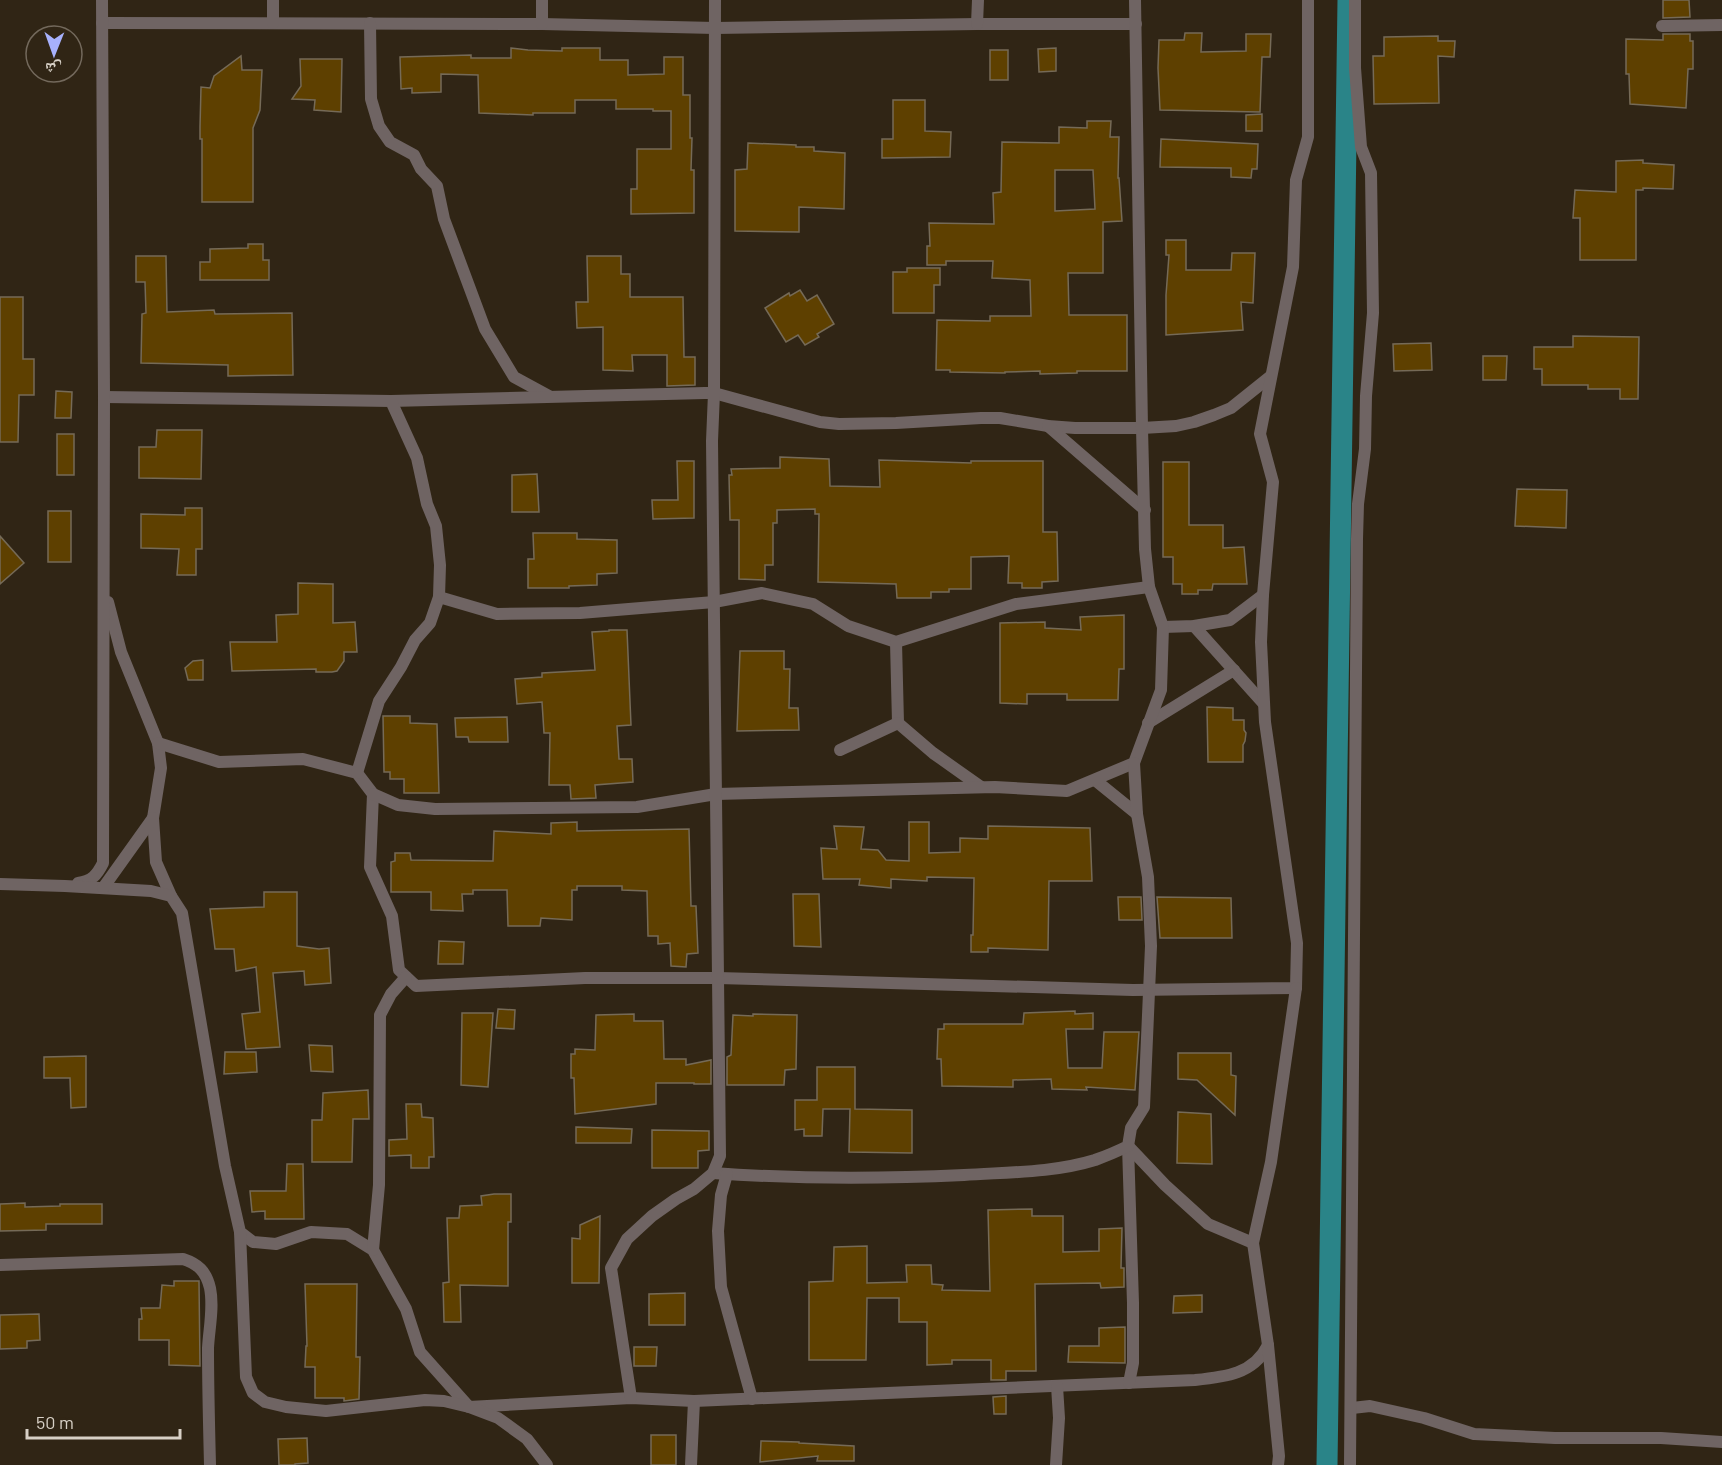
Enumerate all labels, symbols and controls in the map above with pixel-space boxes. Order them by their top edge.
north arrow [24,24,84,84]
text: ش [45,59,62,79]
scale bar [27,1402,180,1440]
text: 50 m [36,1411,74,1433]

